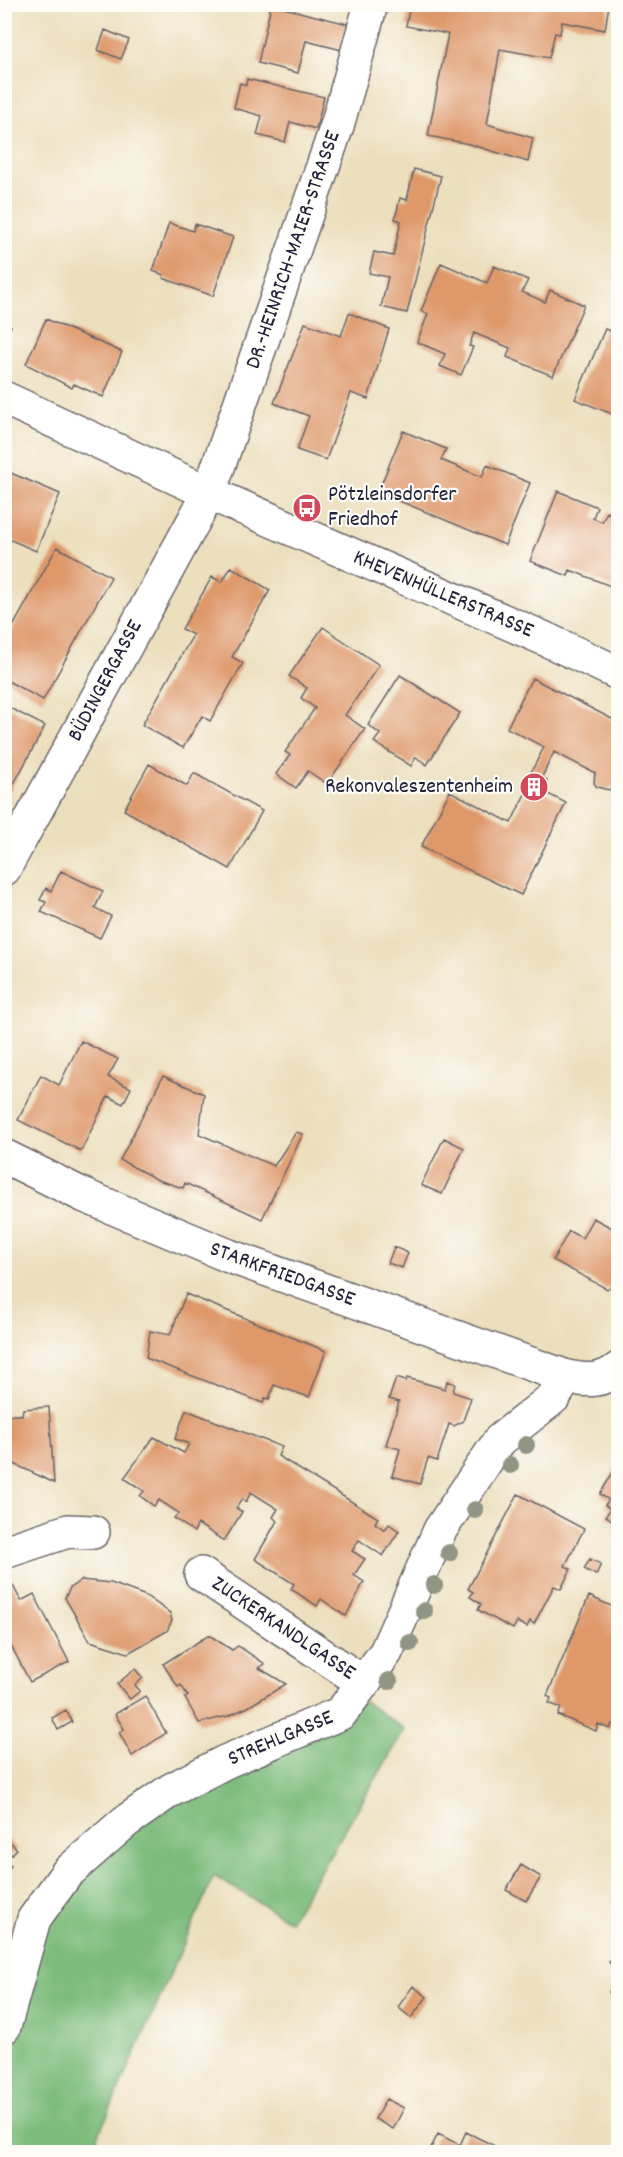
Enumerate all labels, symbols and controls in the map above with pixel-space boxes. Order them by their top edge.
street label: DR.-HEINRICH-MAIER-STRASSE [239,127,349,373]
place label: Pötzleinsdorfer Friedhof [328,480,457,536]
bus stop icon: Pötzleinsdorfer Friedhof [291,492,323,524]
street label: KHEVENHÜLLERSTRASSE [348,543,538,647]
street label: BÜDINGERGASSE [61,615,151,747]
building icon: Rekonvaleszentenheim [518,771,550,803]
place label: Rekonvaleszentenheim [325,772,513,803]
street label: STARKFRIEDGASSE [205,1234,359,1316]
street label: ZUCKERKANDLGASSE [205,1569,361,1689]
street label: STREHLGASSE [223,1703,339,1775]

